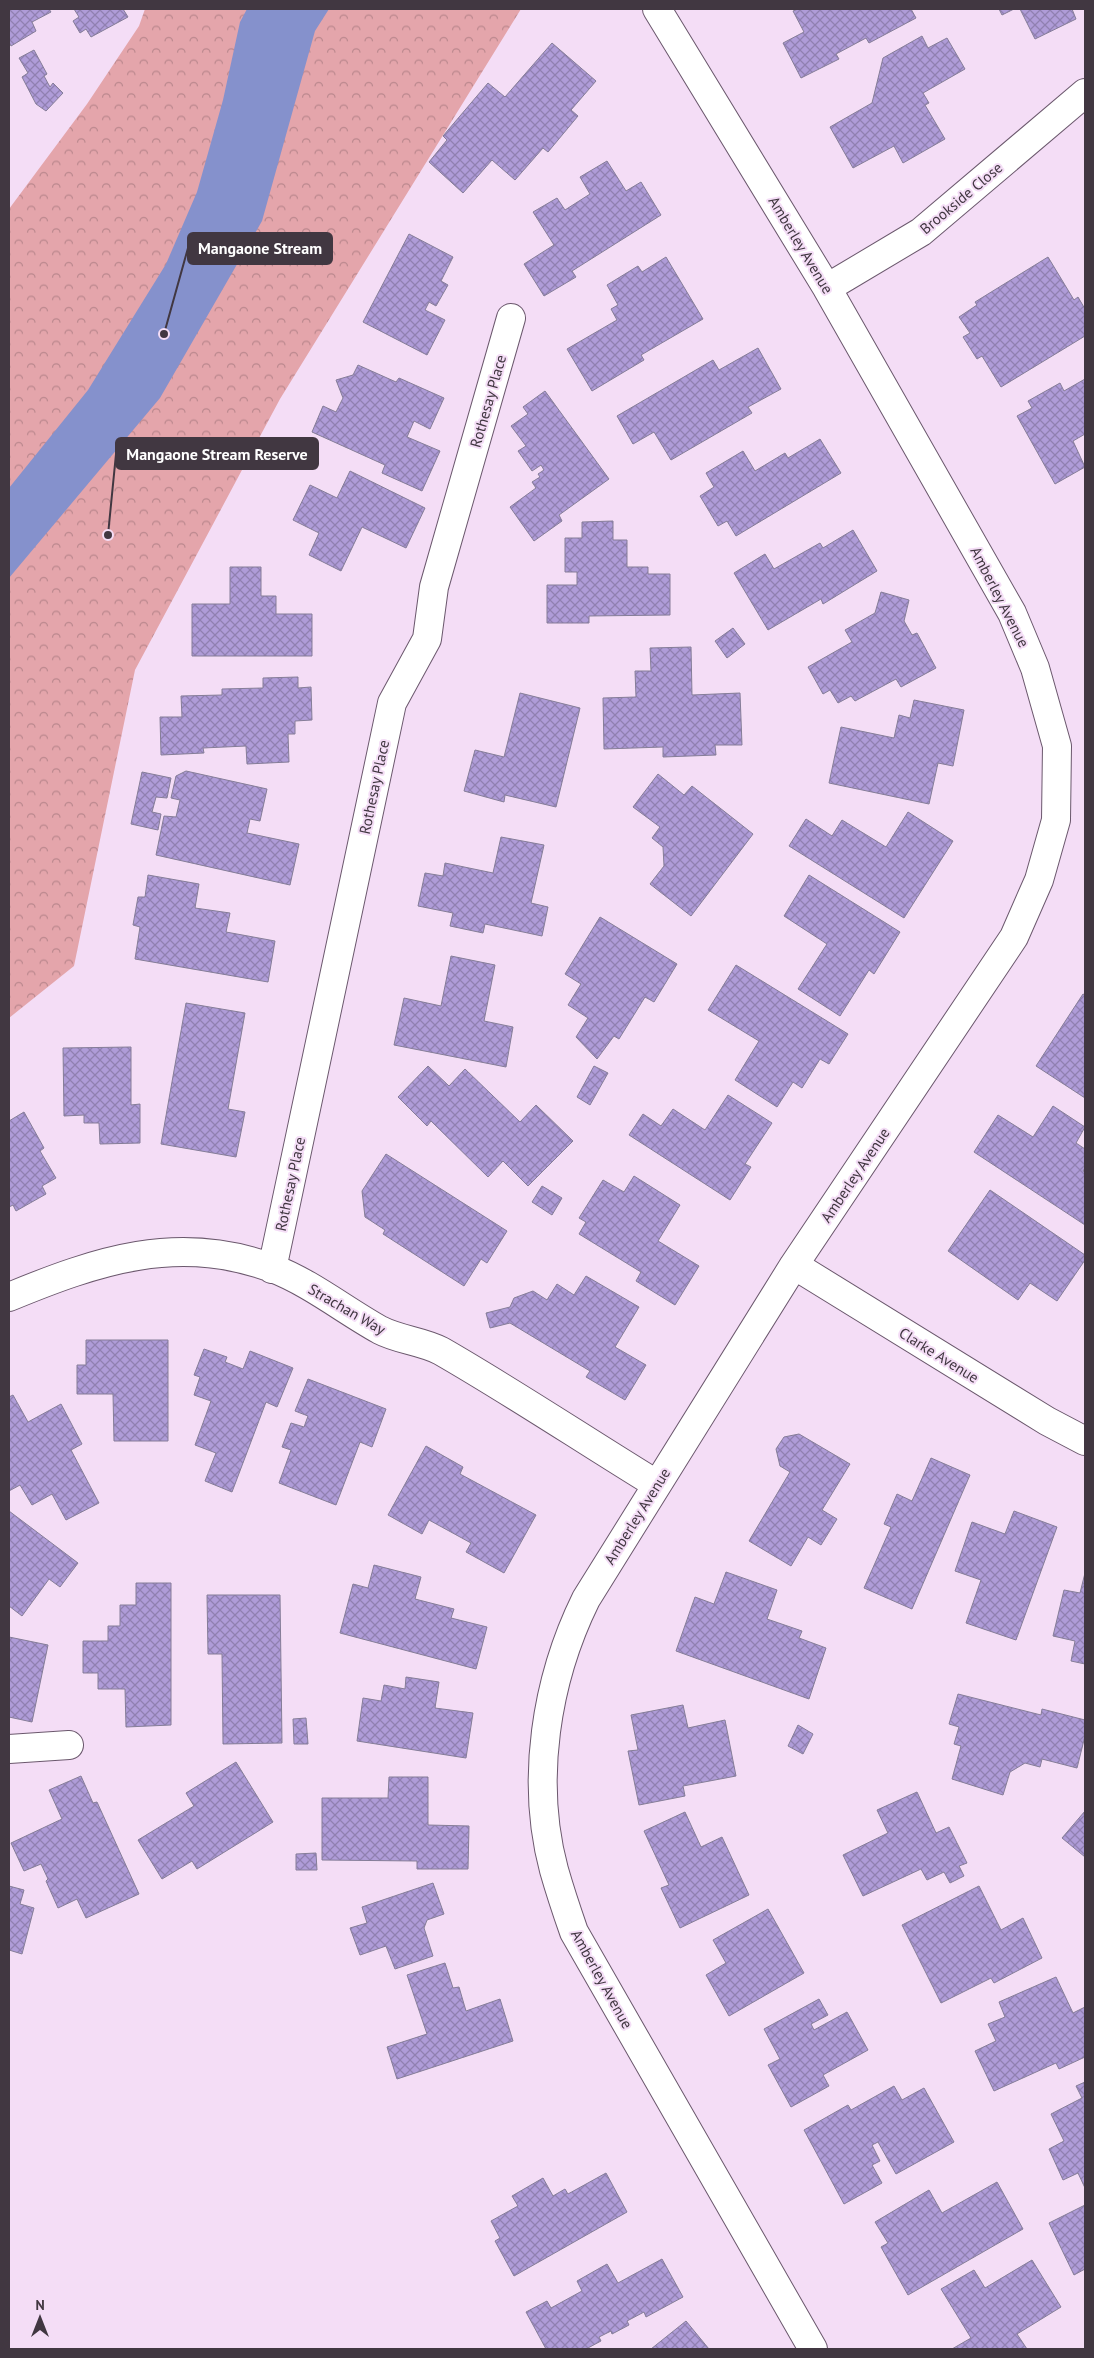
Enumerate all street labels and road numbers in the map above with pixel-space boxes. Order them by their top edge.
street label: Brookside Close [916,158,1006,238]
street label: Amberley Avenue [764,193,838,297]
street label: Rothesay Place [466,352,510,450]
street label: Amberley Avenue [967,544,1033,650]
street label: Rothesay Place [355,738,393,836]
street label: Amberley Avenue [816,1124,894,1226]
street label: Rothesay Place [271,1135,309,1233]
street label: Strachan Way [305,1279,389,1339]
street label: Clarke Avenue [896,1323,982,1387]
street label: Amberley Avenue [600,1464,674,1568]
street label: Amberley Avenue [567,1926,637,2032]

